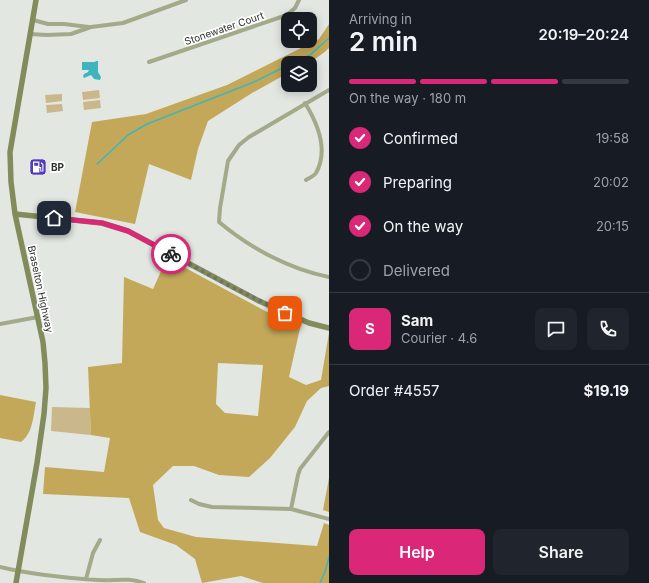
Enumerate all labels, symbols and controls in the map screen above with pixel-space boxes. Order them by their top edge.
street label: Stonewater Court [183,9,266,47]
text: Arriving in [349,11,412,27]
map controls [281,12,317,92]
button: locate [281,12,317,48]
text: 20:19–20:24 [538,25,629,44]
text: 2 min [349,26,418,57]
button: layers [281,56,317,92]
text: On the way · 180 m [349,90,466,106]
icon: check [349,127,371,149]
text: Confirmed [383,129,458,148]
text: 19:58 [596,130,629,146]
fuel station icon: BP [28,157,48,177]
place label: BP [51,161,65,173]
icon: check [349,171,371,193]
text: Preparing [383,173,452,192]
text: 20:02 [593,174,629,190]
pin [37,201,71,235]
icon: home [43,207,65,229]
icon: check [349,215,371,237]
text: On the way [383,217,463,236]
text: 20:15 [596,218,629,234]
courier [151,234,191,274]
icon: bike [160,243,182,265]
street label: Braselton Highway [26,244,56,334]
text: Delivered [383,261,450,280]
pin [268,296,302,330]
icon: bag [274,302,296,324]
button: chat [535,308,577,350]
button: phone [587,308,629,350]
text: Sam [401,311,433,330]
text: S [365,319,375,338]
text: Courier · 4.6 [401,330,477,346]
text: Order #4557 [349,381,440,400]
text: $19.19 [584,381,629,400]
button: Help [349,529,485,575]
button: Share [493,529,629,575]

